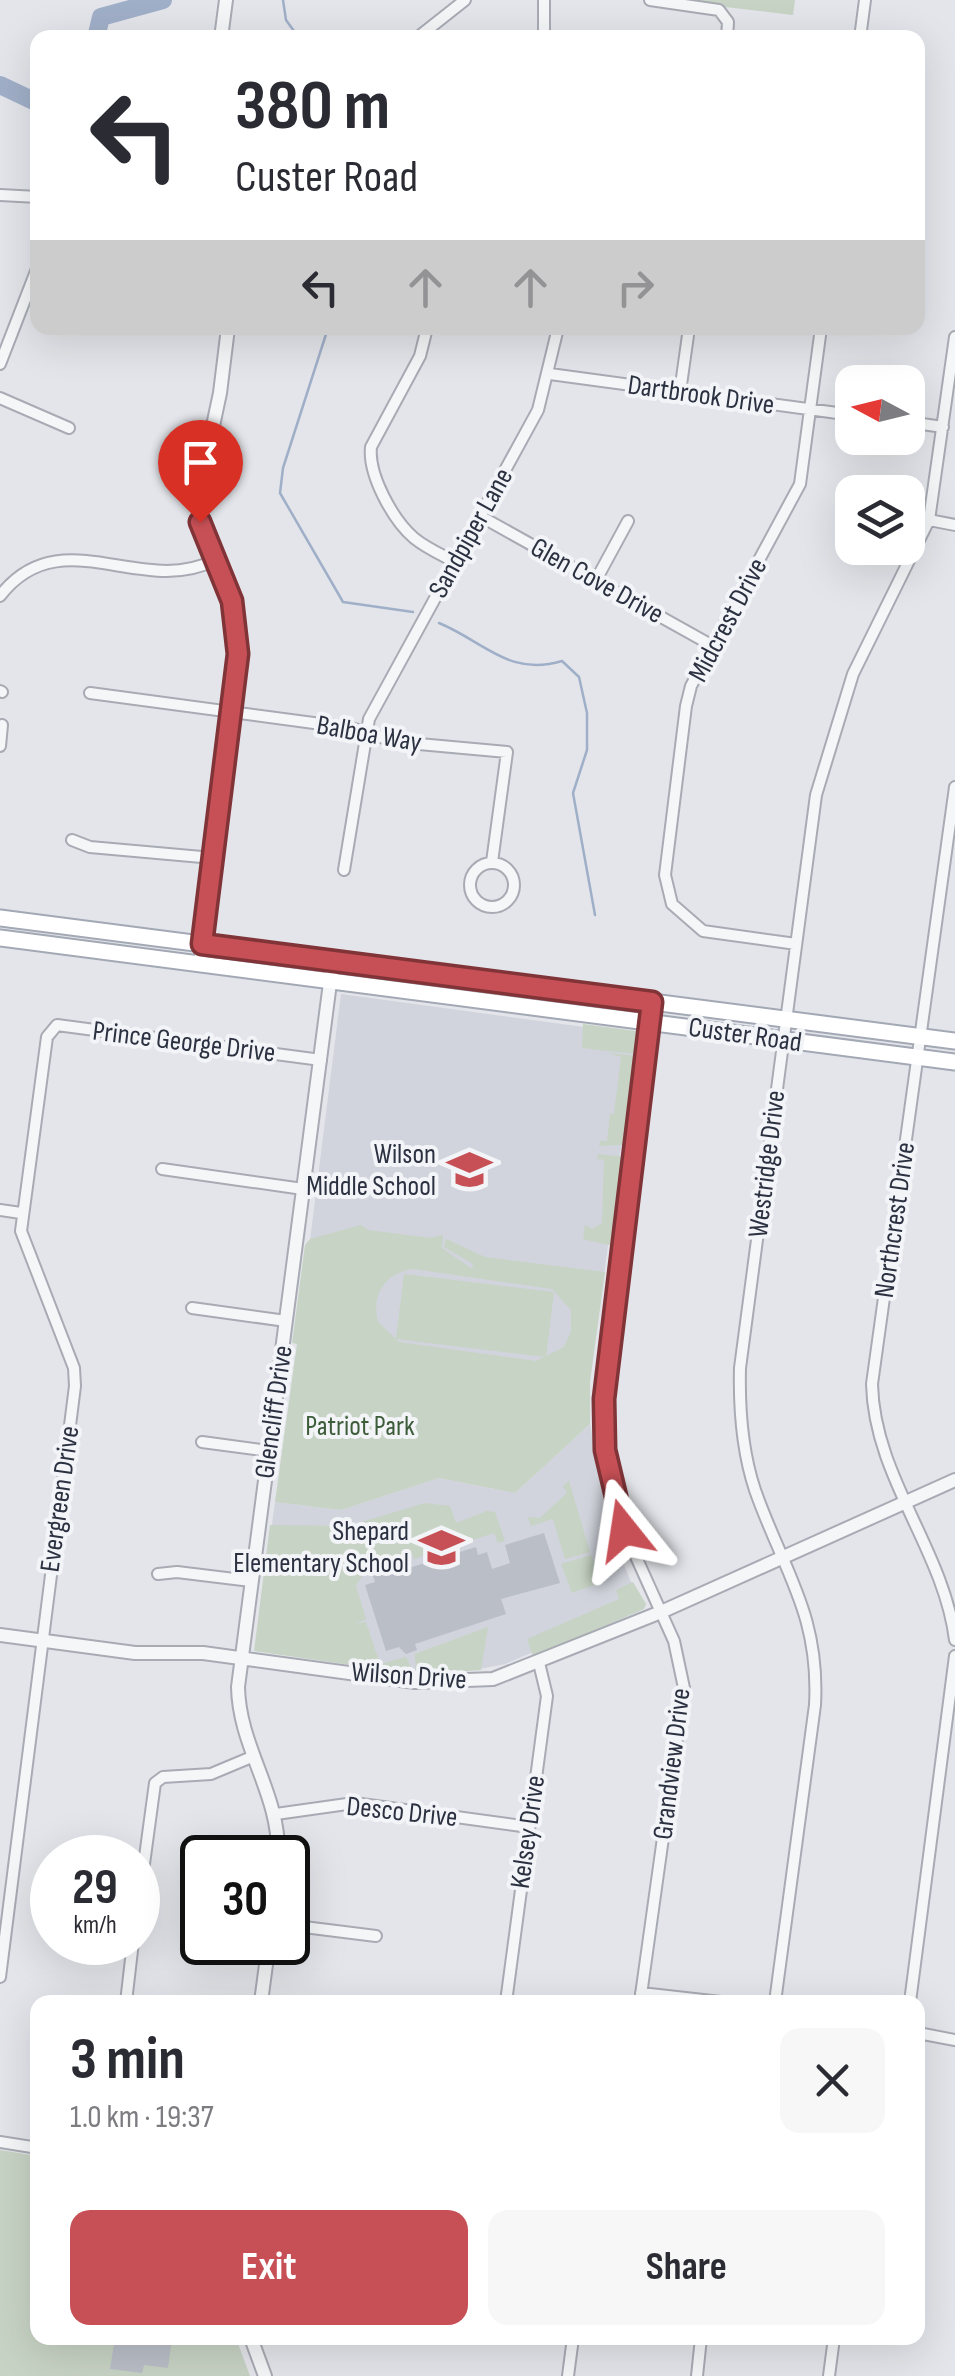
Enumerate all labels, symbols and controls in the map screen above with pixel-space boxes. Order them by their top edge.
text: 380 m [235,65,390,149]
icon: left [70,70,200,200]
text: Custer Road [235,150,418,205]
icon: left [293,260,348,315]
icon: ahead [398,260,453,315]
icon: ahead [503,260,558,315]
icon: right [608,260,663,315]
north arrow [835,365,925,455]
map controls [835,365,925,565]
street label: Dartbrook Drive [626,368,776,422]
pin [158,420,243,523]
icon: arrive [173,435,228,490]
street label: Sandpiper Lane [422,462,520,604]
button: layers [835,475,925,565]
street label: Glen Cove Drive [525,531,669,631]
street label: Midcrest Drive [682,553,774,687]
street label: Balboa Way [314,709,424,759]
street label: Custer Road [686,1011,804,1059]
street label: Prince George Drive [91,1014,277,1070]
street label: Westridge Drive [742,1088,792,1240]
place label: Wilson Middle School [306,1138,436,1203]
street label: Northcrest Drive [868,1140,922,1300]
school or university icon: Wilson Middle School [445,1146,493,1194]
street label: Glencliff Drive [248,1343,300,1481]
park label: Patriot Park [305,1410,415,1443]
street label: Evergreen Drive [33,1424,87,1574]
position arrow [572,1478,676,1582]
place label: Shepard Elementary School [233,1515,409,1580]
school or university icon: Shepard Elementary School [418,1523,466,1571]
street label: Wilson Drive [350,1656,468,1696]
street label: Grandview Drive [646,1686,698,1842]
street label: Kelsey Drive [504,1773,552,1891]
street label: Desco Drive [345,1790,459,1834]
speed limit sign: 30 [180,1835,310,1965]
text: 29 [72,1858,118,1918]
text: km/h [73,1910,117,1941]
text: 3 min [70,2024,185,2096]
button: close [780,2028,885,2133]
text: 1.0 km · 19:37 [70,2098,213,2137]
button: Exit [70,2210,468,2325]
button: Share [488,2210,885,2325]

